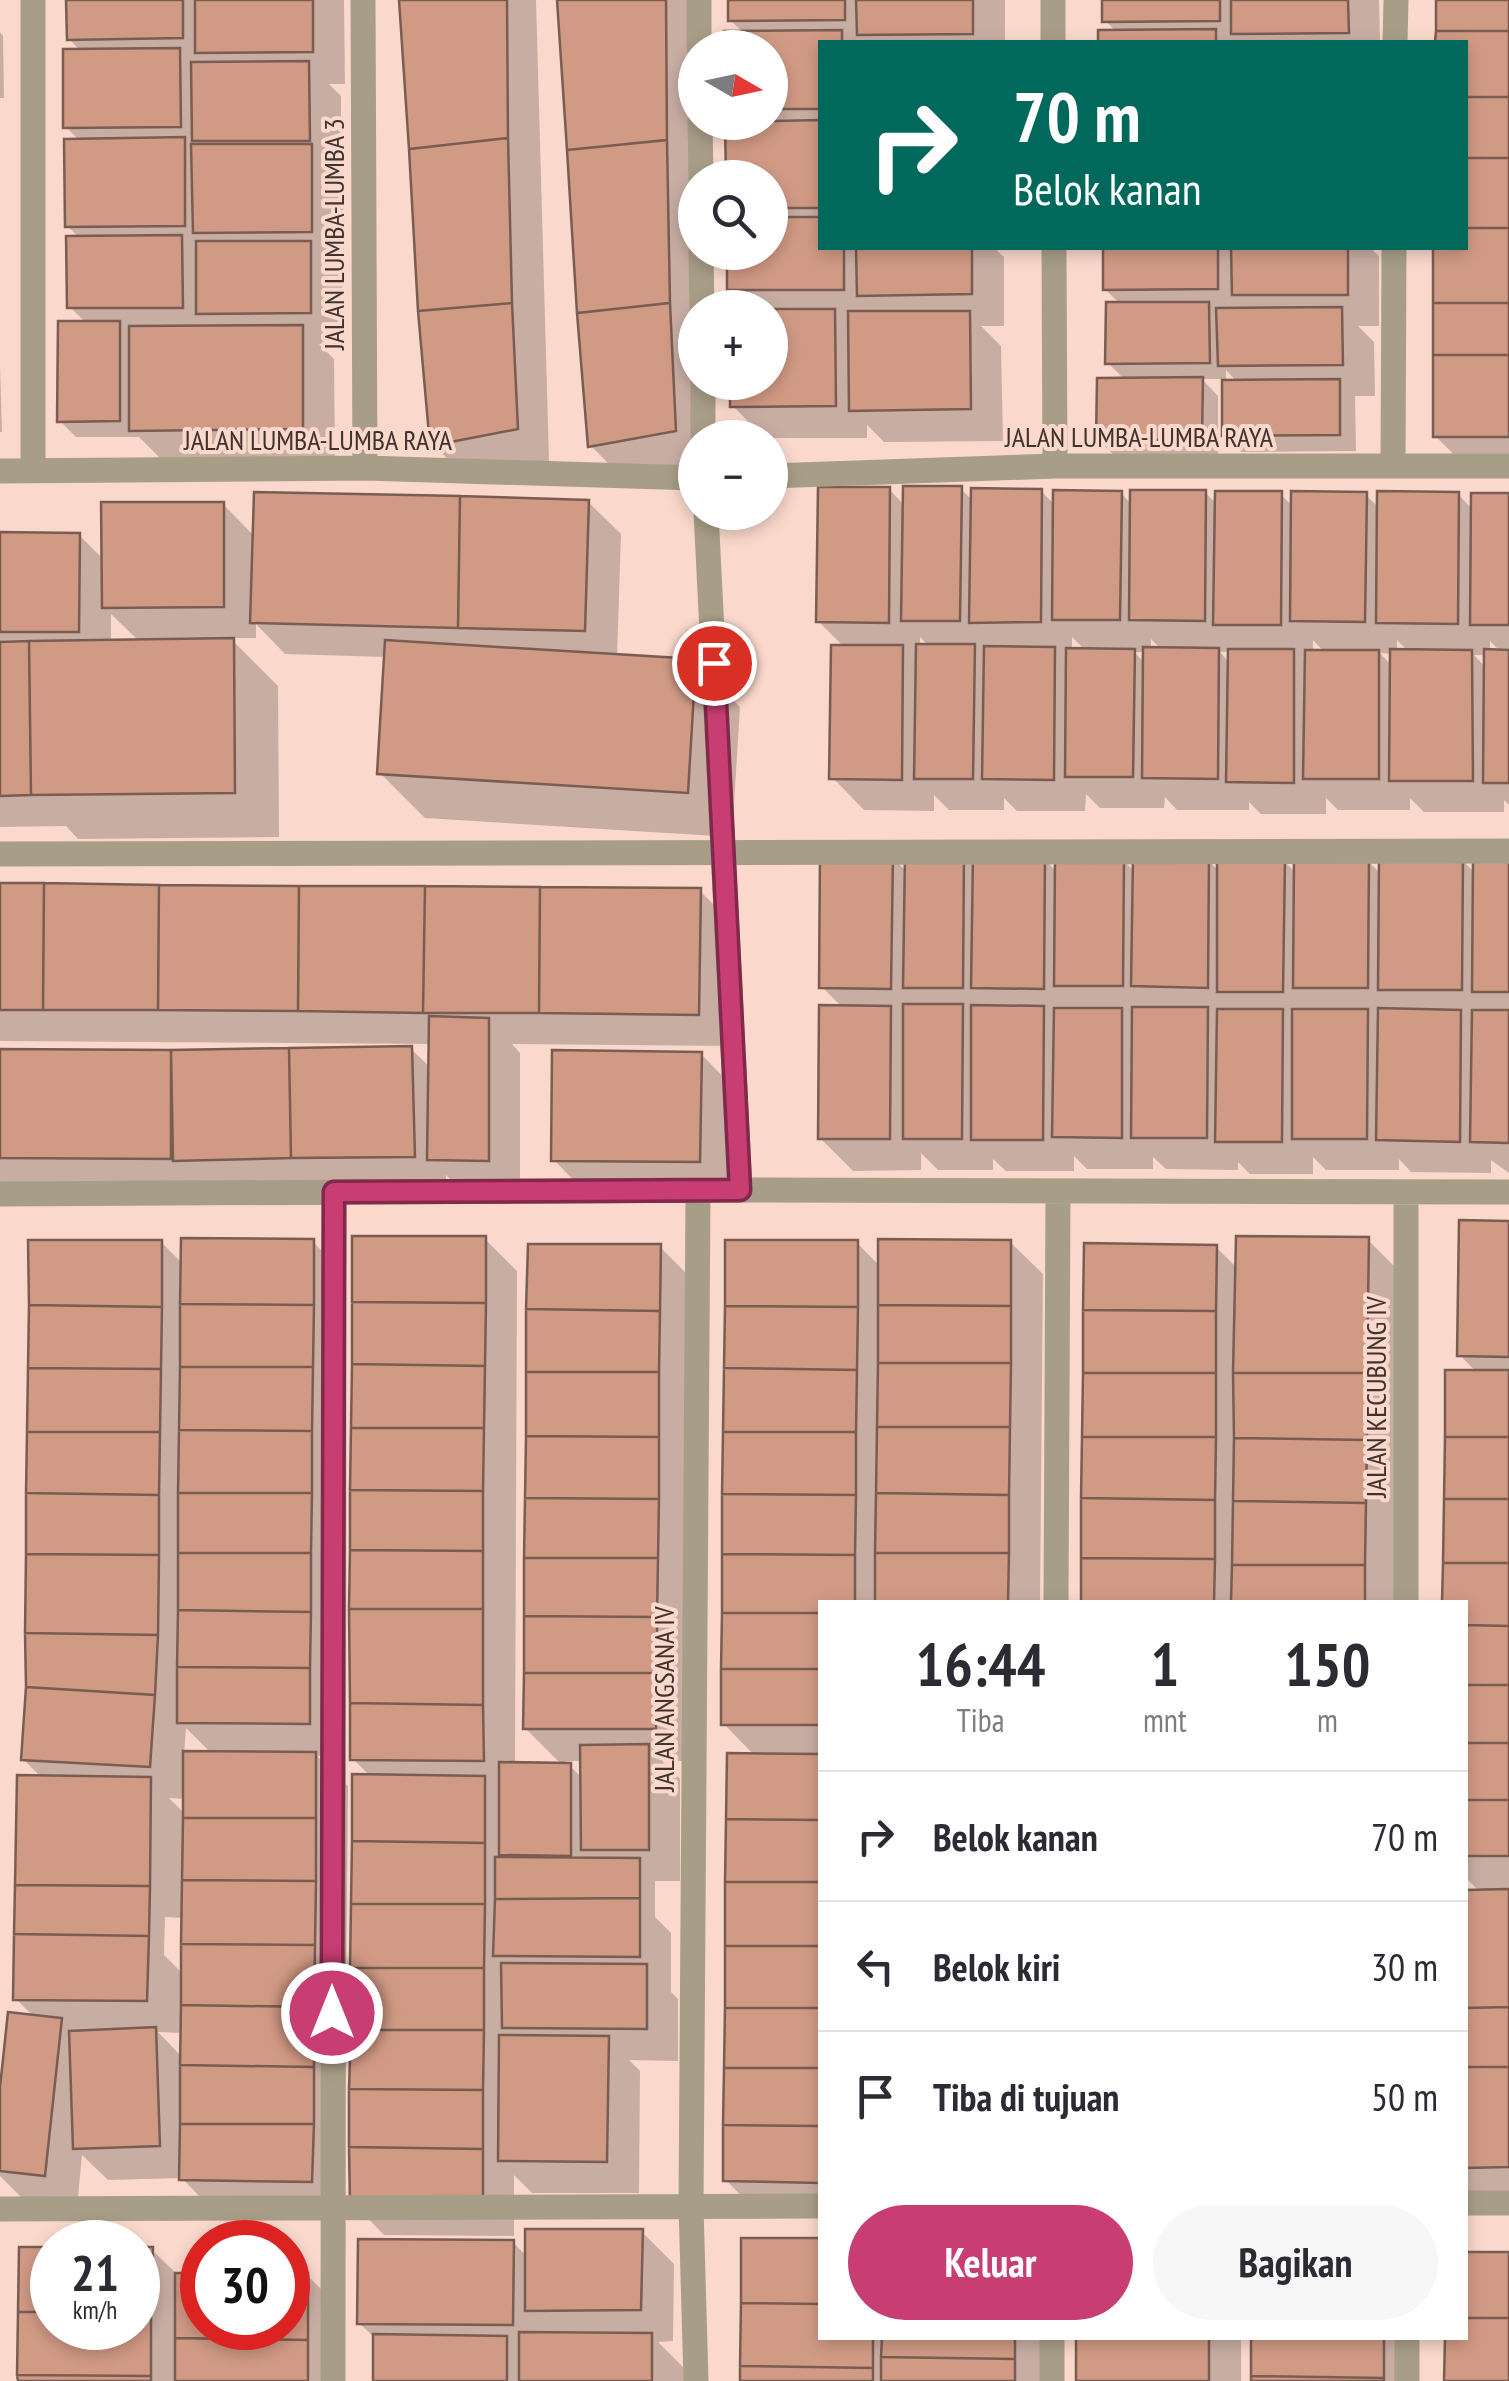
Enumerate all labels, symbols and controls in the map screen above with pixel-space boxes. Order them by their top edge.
north arrow [678,30,788,140]
map controls [678,30,788,530]
text: 70 m [1013,71,1141,161]
icon: right [848,80,978,210]
street label: JALAN LUMBA-LUMBA 3 [315,118,352,351]
text: Belok kanan [1013,159,1202,217]
button: search [678,160,788,270]
button: + [678,290,788,400]
street label: JALAN LUMBA-LUMBA RAYA [1004,418,1274,455]
button: − [678,420,788,530]
street label: JALAN LUMBA-LUMBA RAYA [183,421,453,458]
pin [672,621,757,706]
icon: arrive [687,636,742,691]
street label: JALAN KECUBUNG IV [1357,1295,1394,1499]
street label: JALAN ANGSANA IV [645,1605,682,1793]
text: 16:44 [916,1625,1045,1703]
text: 1 [1151,1625,1179,1703]
text: 150 [1284,1625,1370,1703]
text: Tiba [957,1699,1004,1741]
text: mnt [1143,1699,1187,1741]
text: m [1317,1699,1338,1741]
icon: right [848,1809,903,1864]
text: Belok kanan [933,1812,1098,1861]
text: 70 m [1371,1812,1438,1861]
icon: left [848,1939,903,1994]
text: Belok kiri [933,1942,1060,1991]
text: 30 m [1371,1942,1438,1991]
position arrow [280,1961,384,2065]
icon: arrive [848,2069,903,2124]
text: Tiba di tujuan [933,2072,1119,2121]
text: 50 m [1371,2072,1438,2121]
button: Keluar [848,2205,1133,2320]
button: Bagikan [1153,2205,1438,2320]
speed limit sign: 30 [180,2220,310,2350]
text: 21 [71,2240,119,2305]
text: km/h [73,2294,117,2326]

